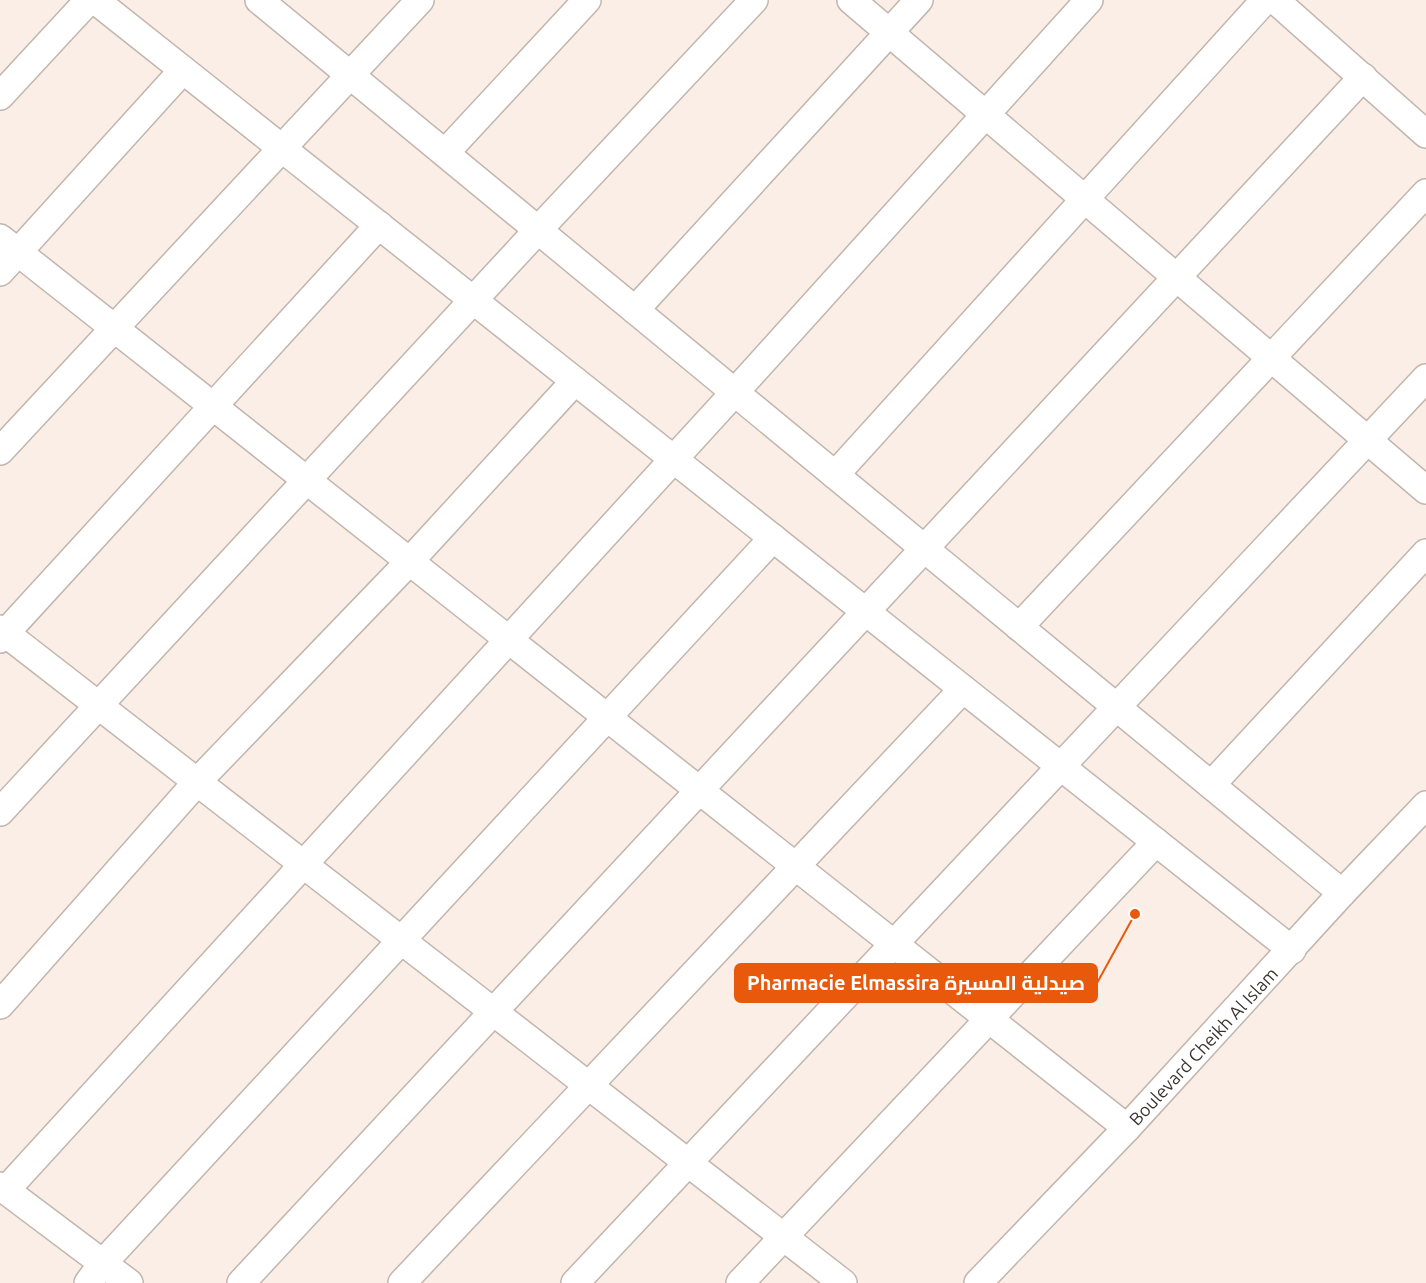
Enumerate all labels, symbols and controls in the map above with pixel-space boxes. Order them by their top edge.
street label: Boulevard Cheikh Al Islam [1125,963,1281,1129]
callout: Pharmacie Elmassira صيدلية المسيرة [735,964,1097,1002]
text: Pharmacie Elmassira صيدلية المسيرة [747,971,1085,995]

